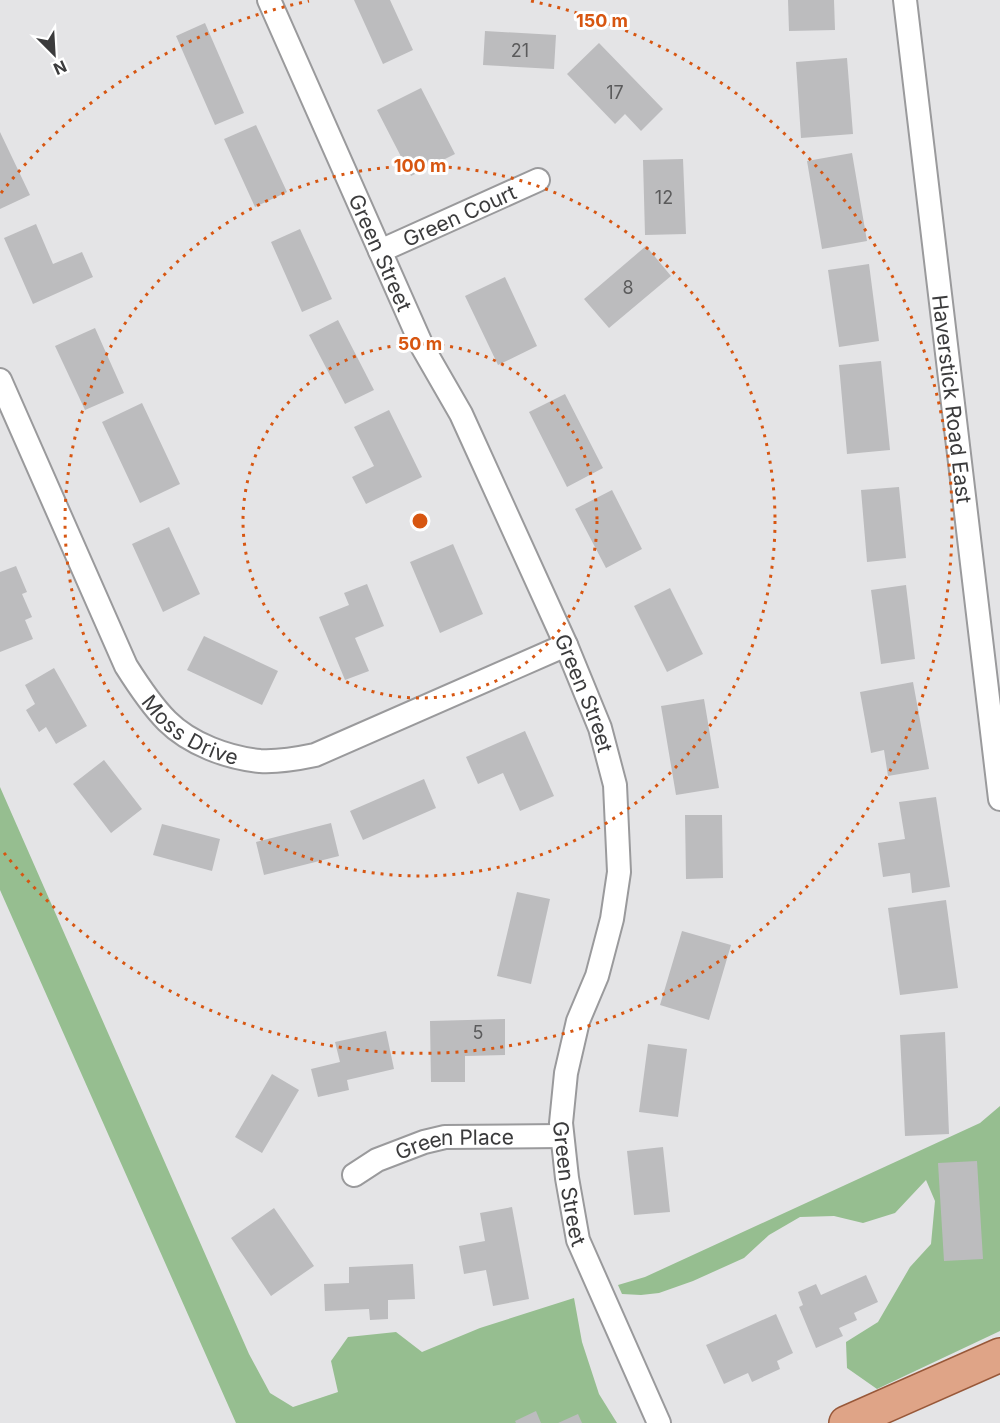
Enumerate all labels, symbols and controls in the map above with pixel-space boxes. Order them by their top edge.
text: 150 m [576,10,628,31]
north arrow [24,24,84,84]
house number: 21 [511,40,529,61]
text: N [50,56,70,79]
house number: 17 [606,82,624,103]
text: 100 m [394,155,446,176]
street label: Green Court [399,179,520,252]
house number: 12 [655,187,673,208]
street label: Green Street [344,190,418,315]
house number: 8 [622,277,634,298]
street label: Haverstick Road East [928,293,977,505]
text: 50 m [398,333,442,354]
centre of rings [410,511,430,531]
street label: Green Street [550,630,618,755]
street label: Moss Drive [137,690,241,770]
house number: 5 [473,1022,483,1043]
street label: Green Street [548,1120,592,1250]
street label: Green Place [391,1124,514,1164]

